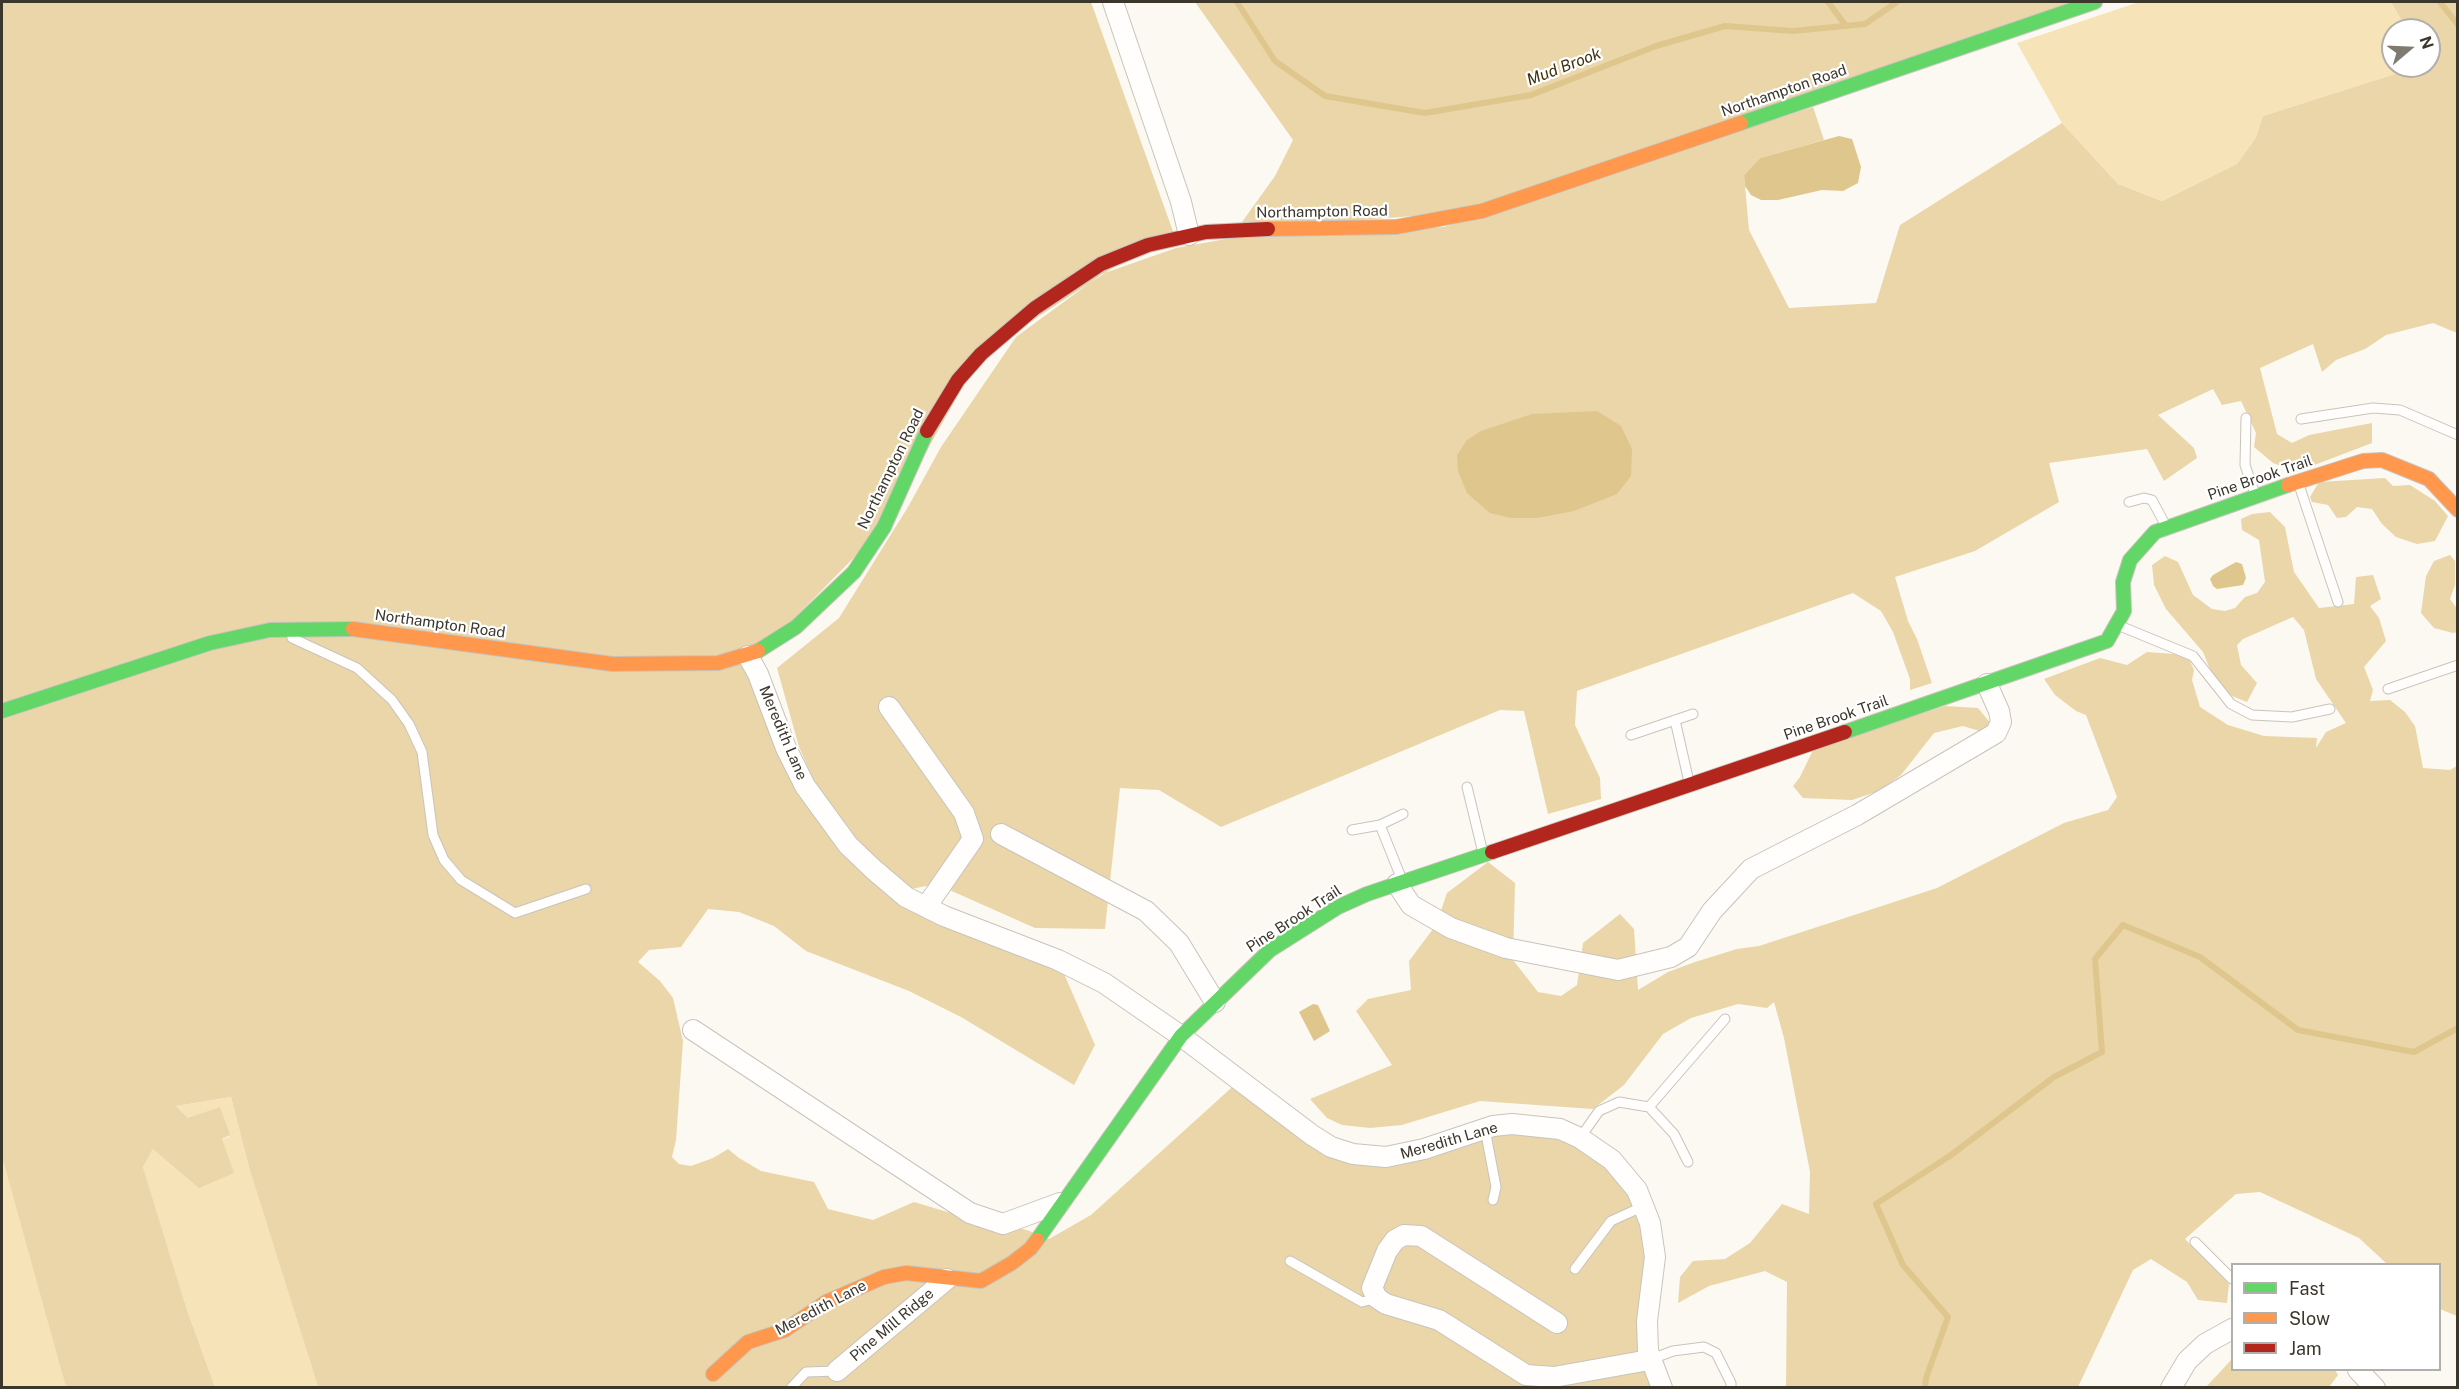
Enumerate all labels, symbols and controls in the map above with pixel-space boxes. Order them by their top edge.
north arrow [2381,18,2441,78]
text: N [2416,34,2438,52]
water label: Mud Brook [1524,44,1604,90]
street label: Northampton Road [1719,61,1849,121]
street label: Northampton Road [1256,202,1388,222]
street label: Northampton Road [854,406,928,532]
street label: Pine Brook Trail [2205,452,2315,504]
street label: Northampton Road [374,606,506,642]
street label: Meredith Lane [755,683,811,783]
street label: Pine Brook Trail [1781,692,1891,744]
street label: Pine Brook Trail [1243,882,1345,956]
street label: Meredith Lane [1398,1118,1500,1164]
legend [2231,1263,2441,1371]
street label: Meredith Lane [772,1276,870,1340]
text: Fast [2289,1278,2325,1299]
street label: Pine Mill Ridge [846,1285,938,1365]
text: Slow [2289,1308,2330,1329]
text: Jam [2289,1338,2322,1359]

